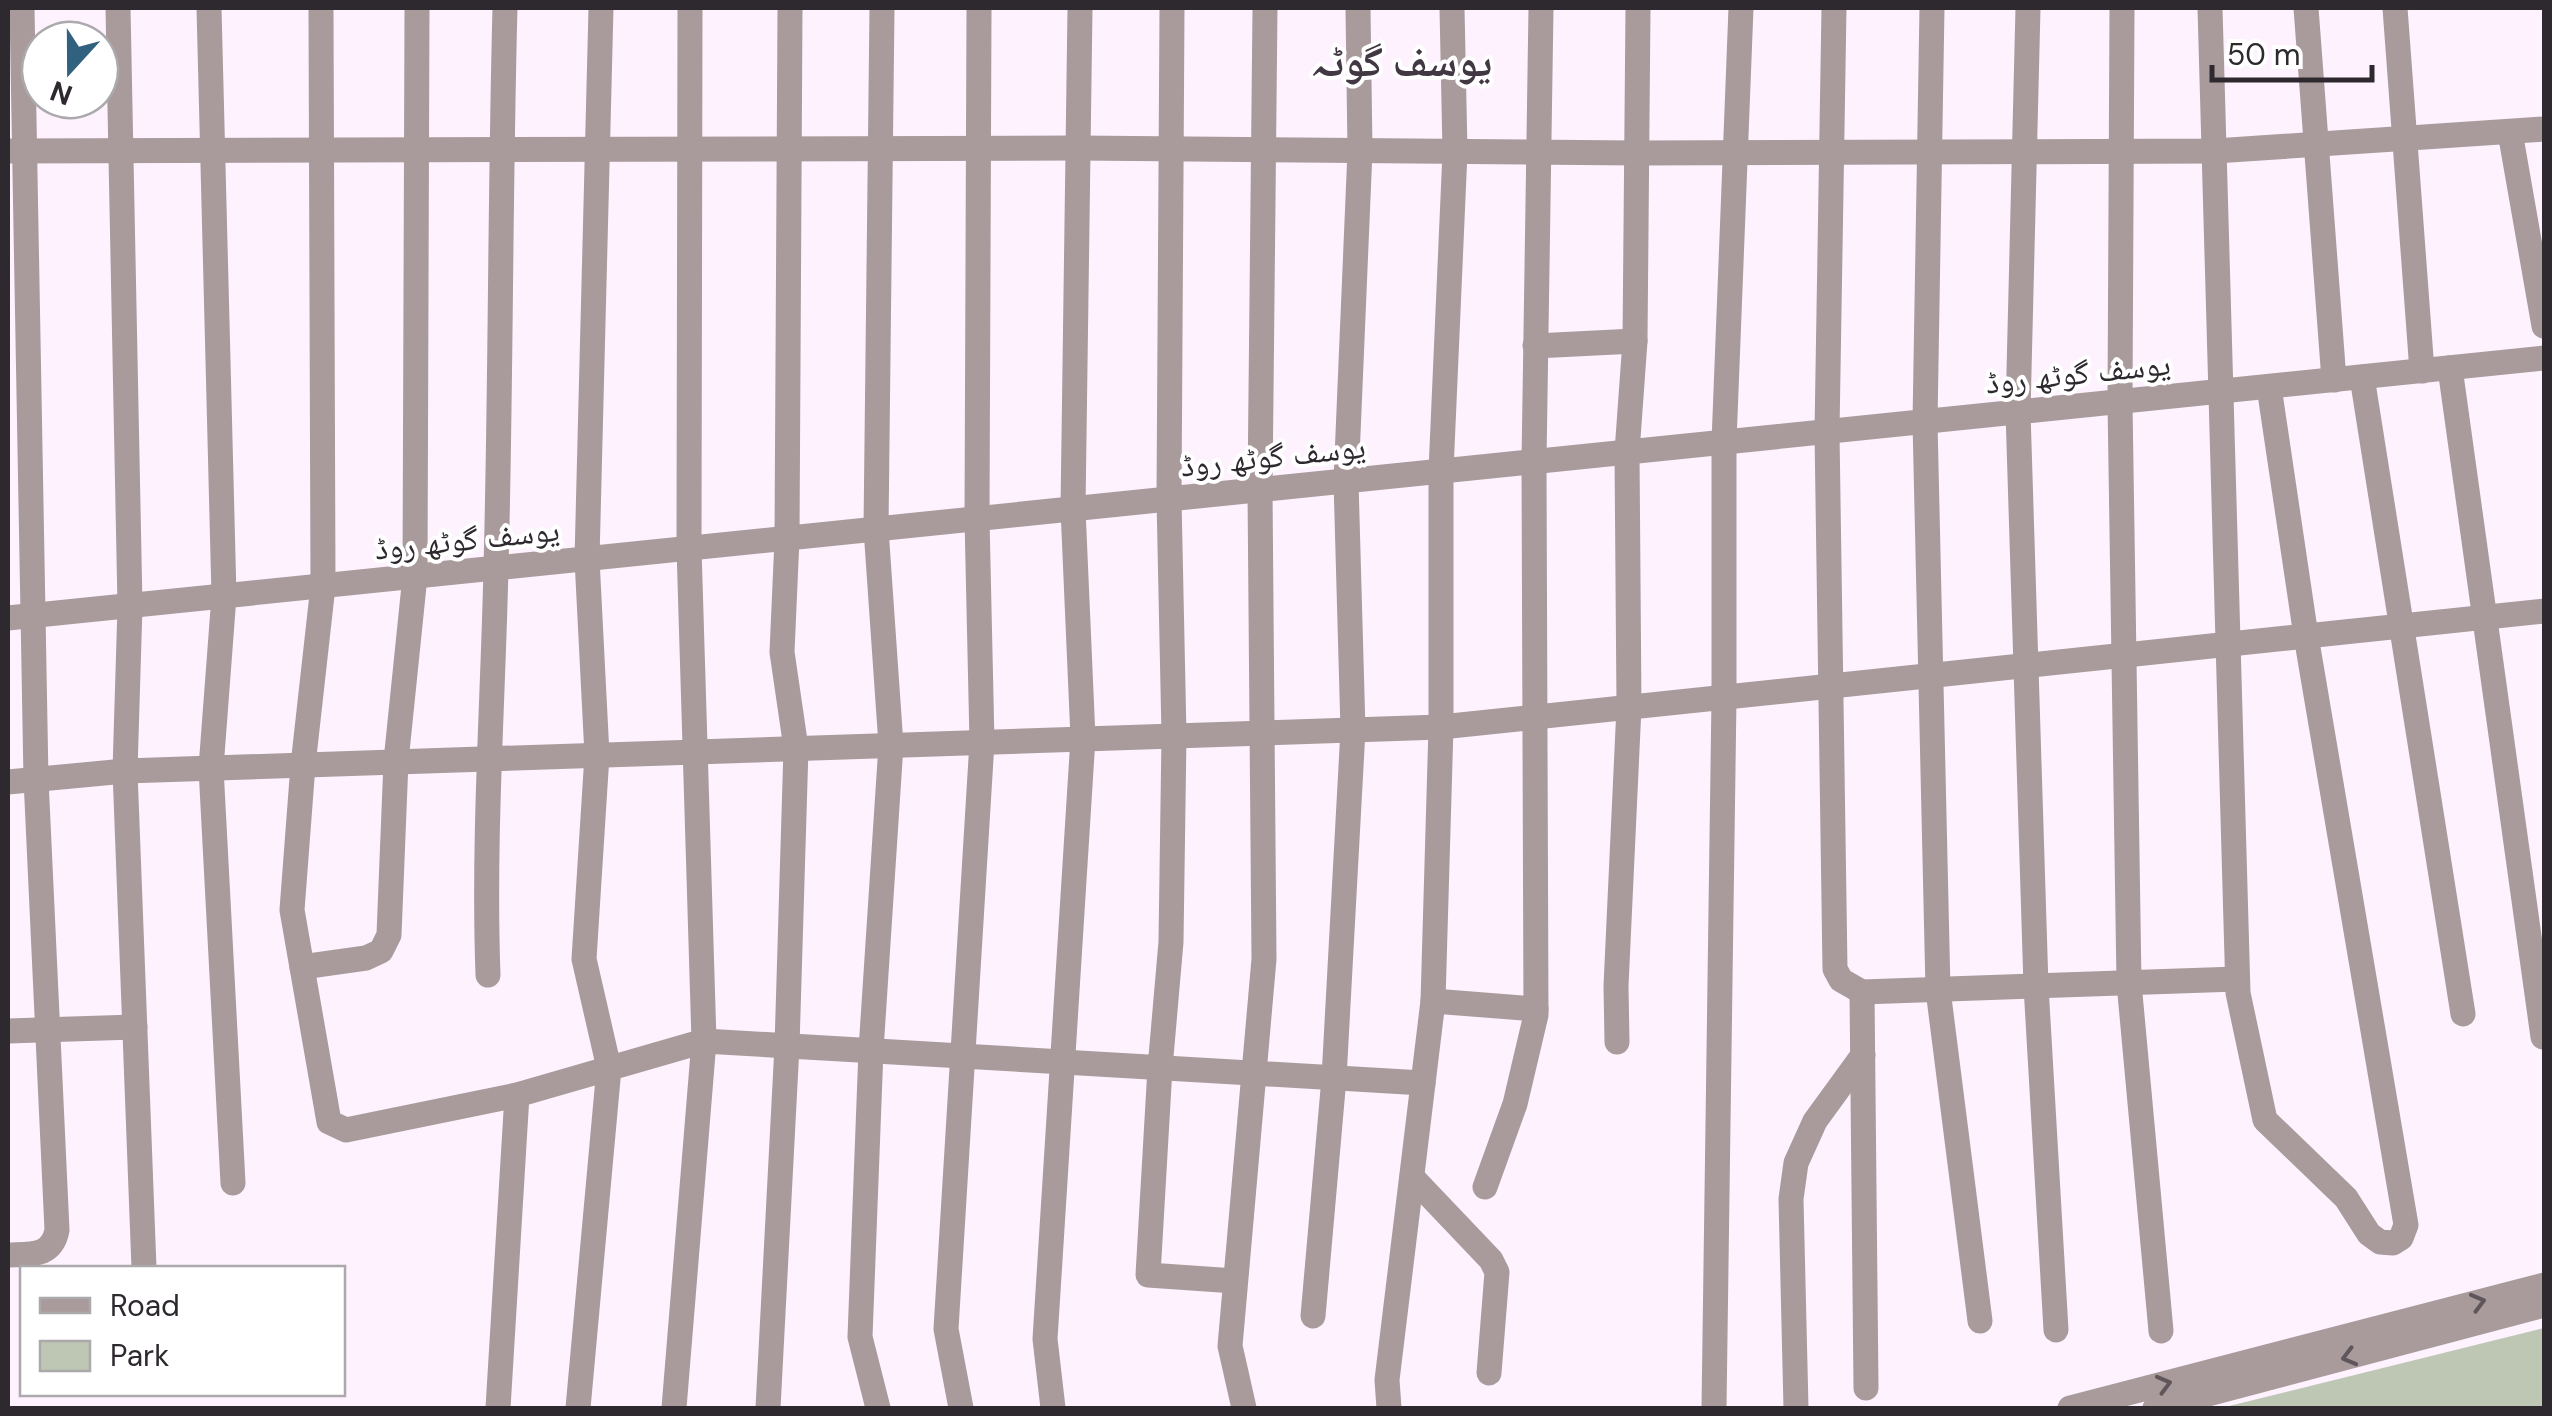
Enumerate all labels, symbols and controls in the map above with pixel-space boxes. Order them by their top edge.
north arrow [20,20,120,120]
scale bar [2212,20,2372,82]
district label: یوسف گوٹہ [1310,34,1492,89]
text: 50 m [2227,35,2301,74]
text: N [45,72,77,114]
street label: یوسف گوٹھ روڈ [1983,342,2173,404]
street label: یوسف گوٹھ روڈ [1178,425,1368,487]
street label: یوسف گوٹھ روڈ [372,508,562,570]
legend [20,1266,345,1396]
text: Road [110,1286,180,1325]
one-way arrow [2470,1293,2487,1314]
text: Park [110,1336,169,1375]
one-way arrow [2341,1346,2358,1367]
one-way arrow [2155,1375,2172,1396]

